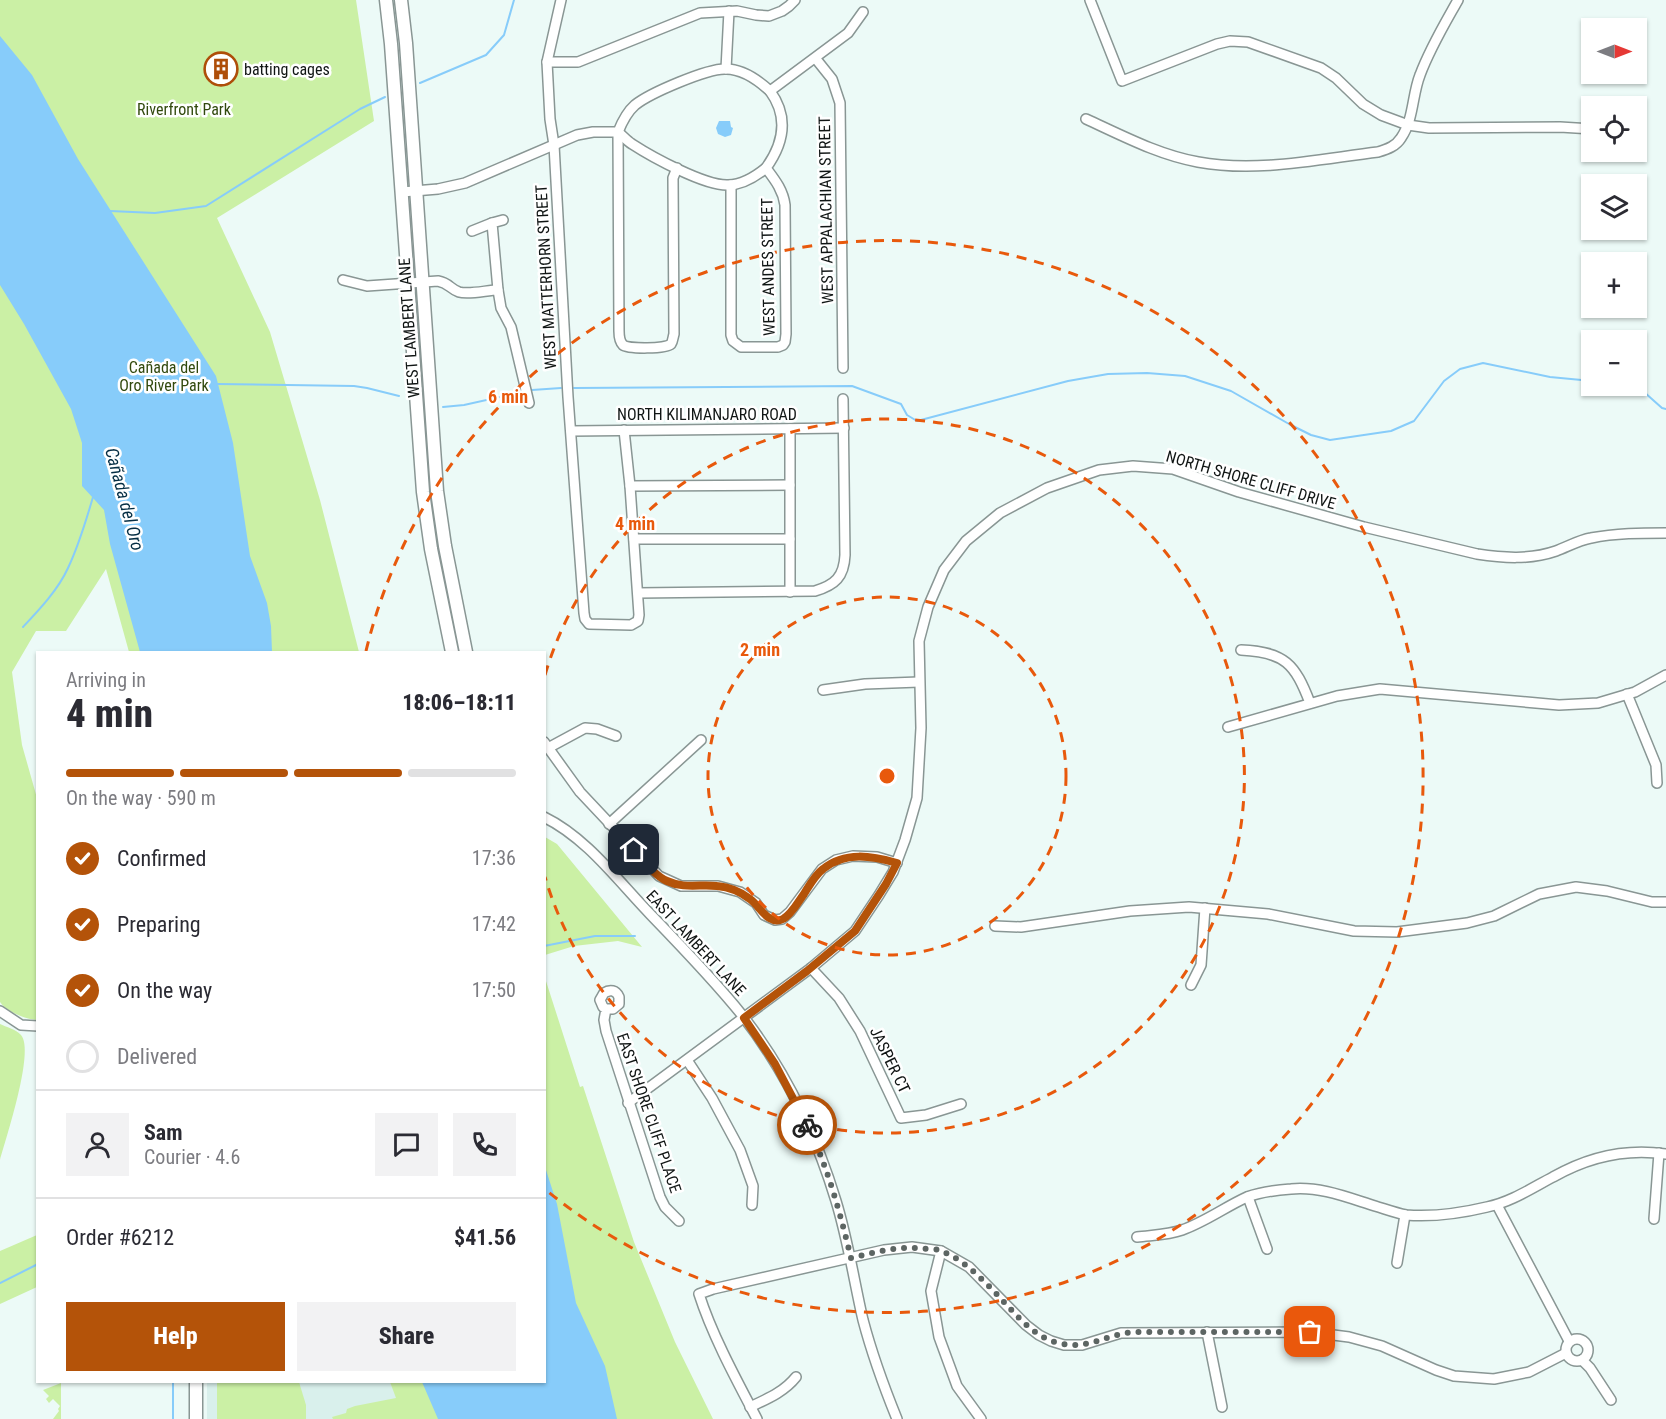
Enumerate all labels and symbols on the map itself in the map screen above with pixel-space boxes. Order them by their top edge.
north arrow [1581,18,1647,84]
building icon: batting cages [203,51,239,87]
place label: batting cages [244,60,330,79]
park label: Riverfront Park [137,100,232,119]
street label: WEST APPALACHIAN STREET [815,116,837,304]
street label: WEST MATTERHORN STREET [532,184,560,370]
street label: WEST ANDES STREET [757,198,779,336]
street label: WEST LAMBERT LANE [395,257,423,399]
park label: Cañada del Oro River Park [119,358,210,395]
text: 6 min [488,386,528,407]
street label: NORTH KILIMANJARO ROAD [617,405,797,424]
water label: Cañada del Oro [101,445,149,553]
street label: NORTH SHORE CLIFF DRIVE [1164,447,1338,513]
text: 4 min [615,513,655,534]
text: 2 min [740,639,780,660]
centre of rings [877,766,897,786]
pin [608,824,659,875]
street label: EAST LAMBERT LANE [642,886,750,1000]
street label: JASPER CT [866,1024,914,1096]
street label: EAST SHORE CLIFF PLACE [613,1031,685,1195]
courier [777,1095,837,1155]
pin [1284,1306,1335,1357]

